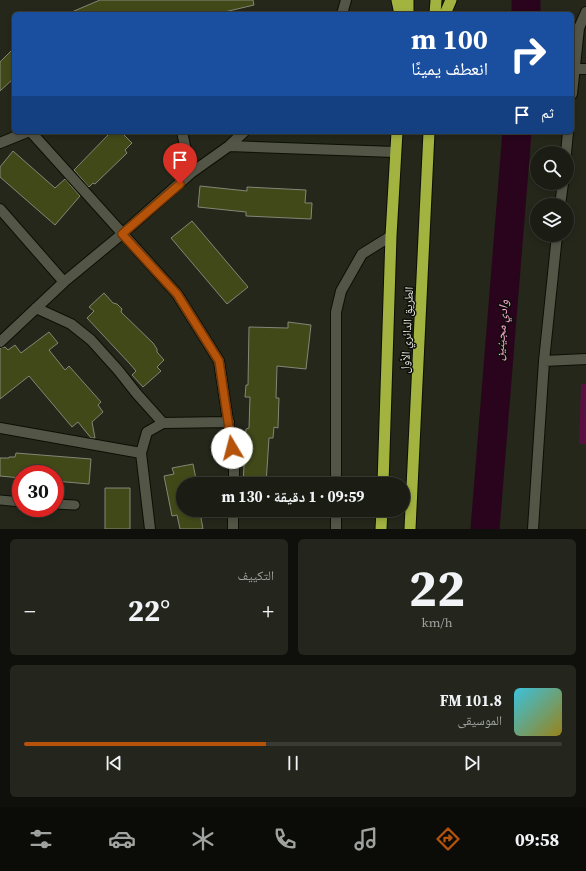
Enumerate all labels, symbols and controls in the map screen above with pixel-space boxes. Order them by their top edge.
text: 100 m [411,20,488,58]
icon: right [502,28,554,80]
text: انعطف يمينًا [411,56,488,81]
text: ثم [541,102,554,123]
icon: arrive [511,104,533,126]
pin [163,143,197,184]
map controls [530,146,574,242]
button: search [530,146,574,190]
icon: arrive [169,149,191,171]
button: layers [530,198,574,242]
street label: الطريق الدائري الأول [397,286,419,374]
water label: وادي مجينين [490,299,514,361]
position arrow [211,427,253,469]
speed limit sign: 30 [12,465,64,517]
text: 09:59 · 1 دقيقة · 130 m [222,486,364,507]
text: 22 [409,552,465,623]
text: التكييف [238,567,274,584]
text: 22° [128,590,170,631]
text: − [24,596,36,626]
text: + [262,596,274,626]
text: km/h [422,614,452,631]
text: 101.8 FM [440,690,502,711]
text: الموسيقى [458,712,502,729]
icon: previous [103,752,125,774]
icon: pause [282,752,304,774]
icon: next [461,752,483,774]
icon: filters [27,825,55,853]
icon: car [108,825,136,853]
icon: climate [189,825,217,853]
icon: phone [271,825,299,853]
icon: music [352,825,380,853]
icon: directions [434,825,462,853]
text: 09:58 [515,827,559,852]

